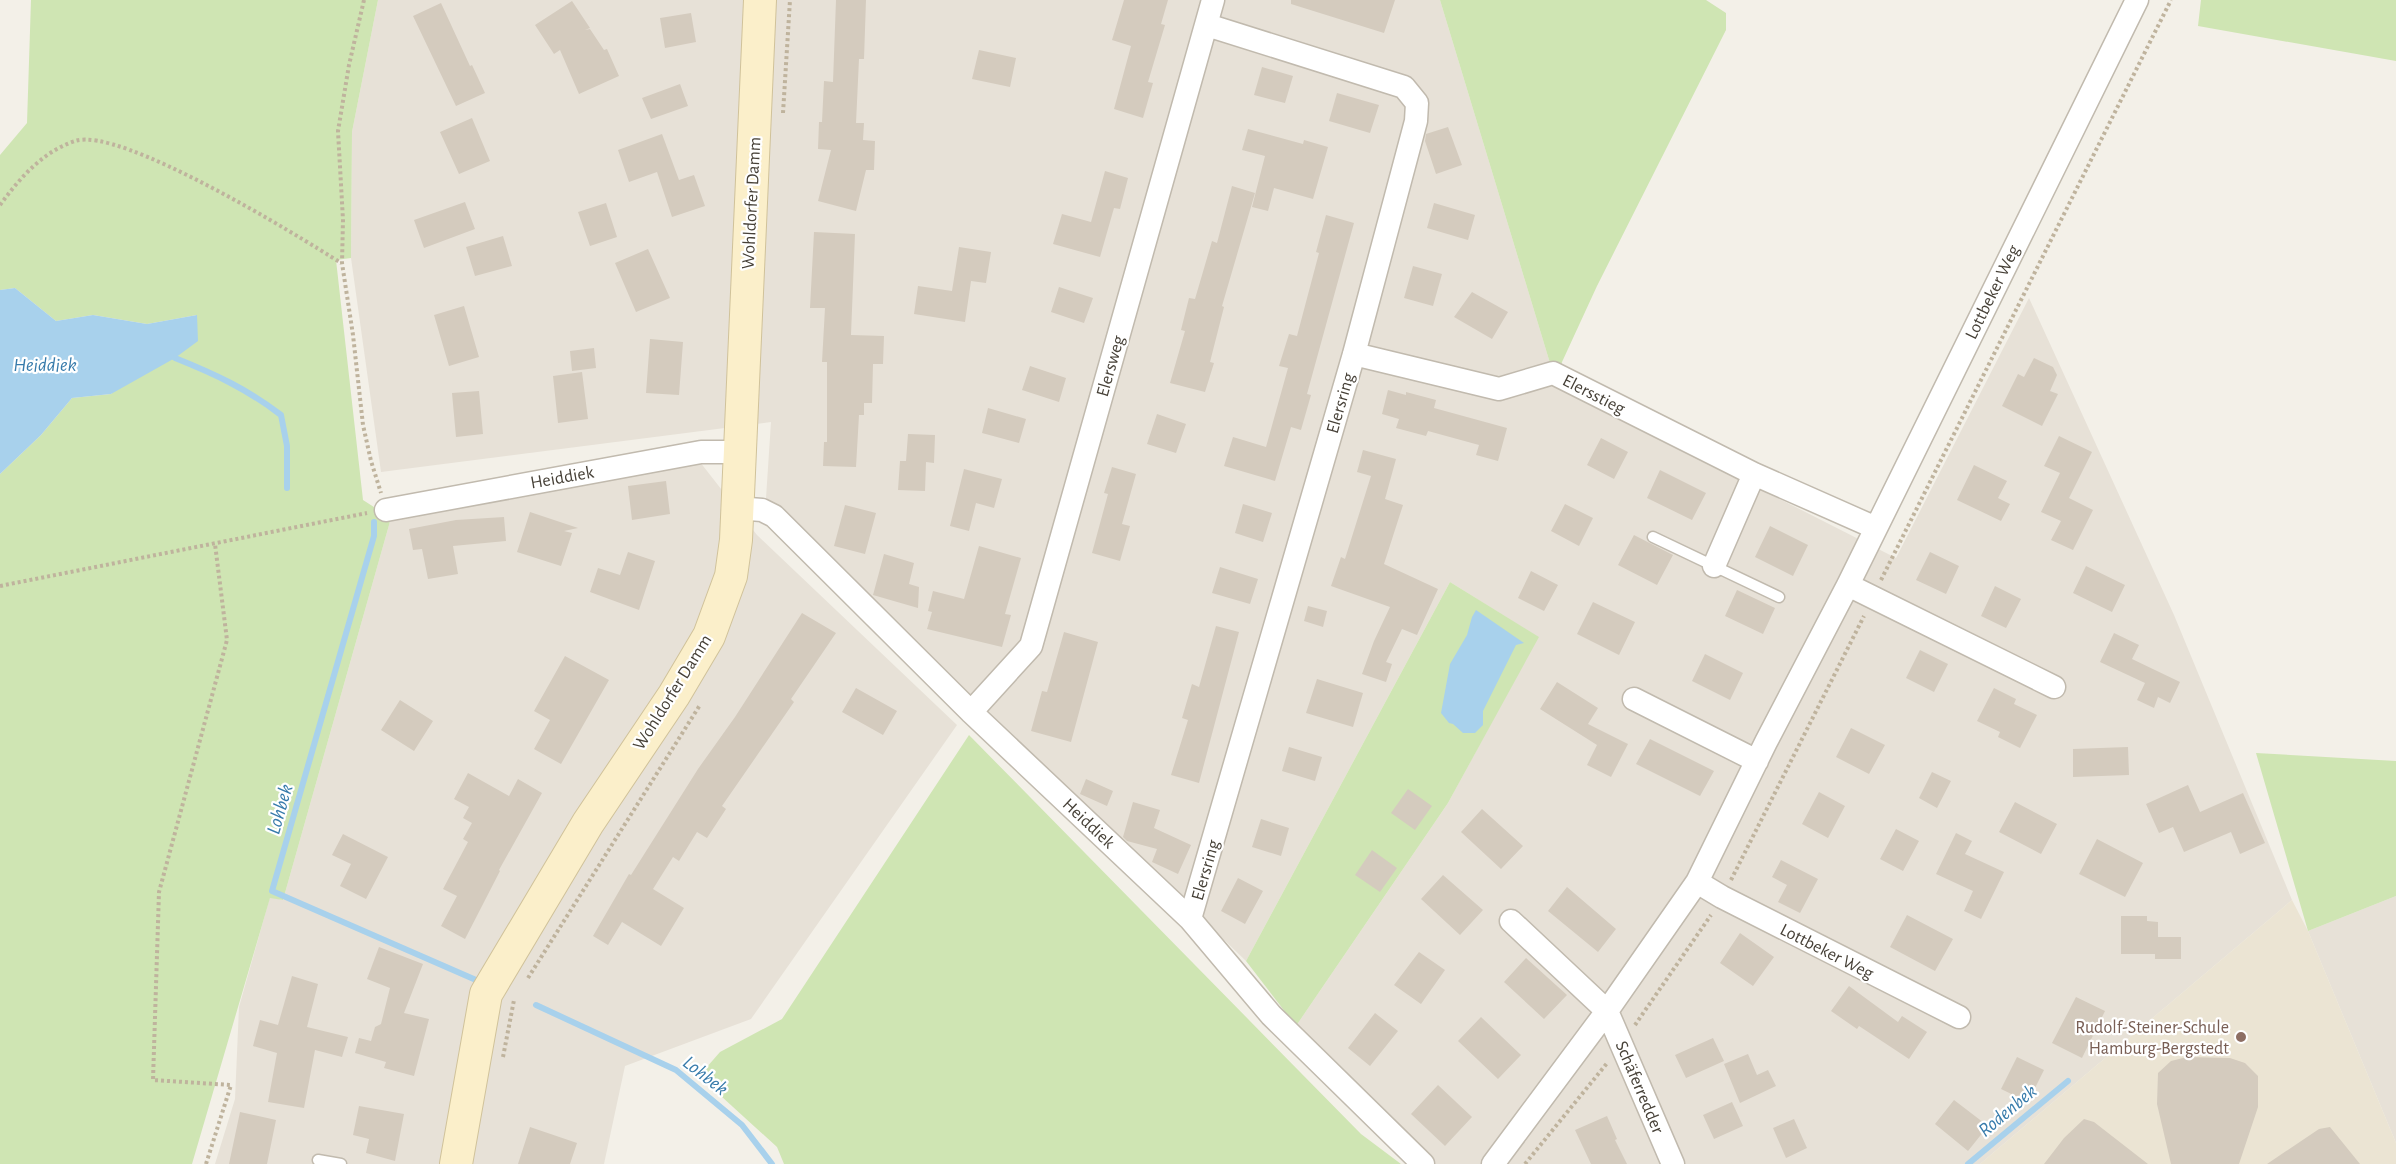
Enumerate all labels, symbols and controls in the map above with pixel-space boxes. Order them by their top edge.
street label: Wohldorfer Damm [740,137,764,270]
street label: Lottbeker Weg [1962,242,2024,342]
street label: Elersweg [1094,333,1128,399]
water label: Heiddiek [13,355,77,375]
street label: Elersring [1324,371,1358,436]
street label: Elersstieg [1559,372,1628,418]
street label: Heiddiek [529,463,596,492]
street label: Wohldorfer Damm [630,632,716,753]
water label: Lohbek [263,782,297,837]
street label: Heiddiek [1059,795,1118,853]
street label: Elersring [1189,838,1223,903]
street label: Lottbeker Weg [1777,921,1876,983]
place label: Rudolf-Steiner-Schule Hamburg-Bergstedt [2075,1019,2229,1058]
marker: Rudolf-Steiner-Schule Hamburg-Bergstedt [2234,1030,2248,1044]
street label: Schäferredder [1612,1038,1667,1136]
water label: Lohbek [679,1052,732,1099]
water label: Rodenbek [1975,1081,2041,1141]

